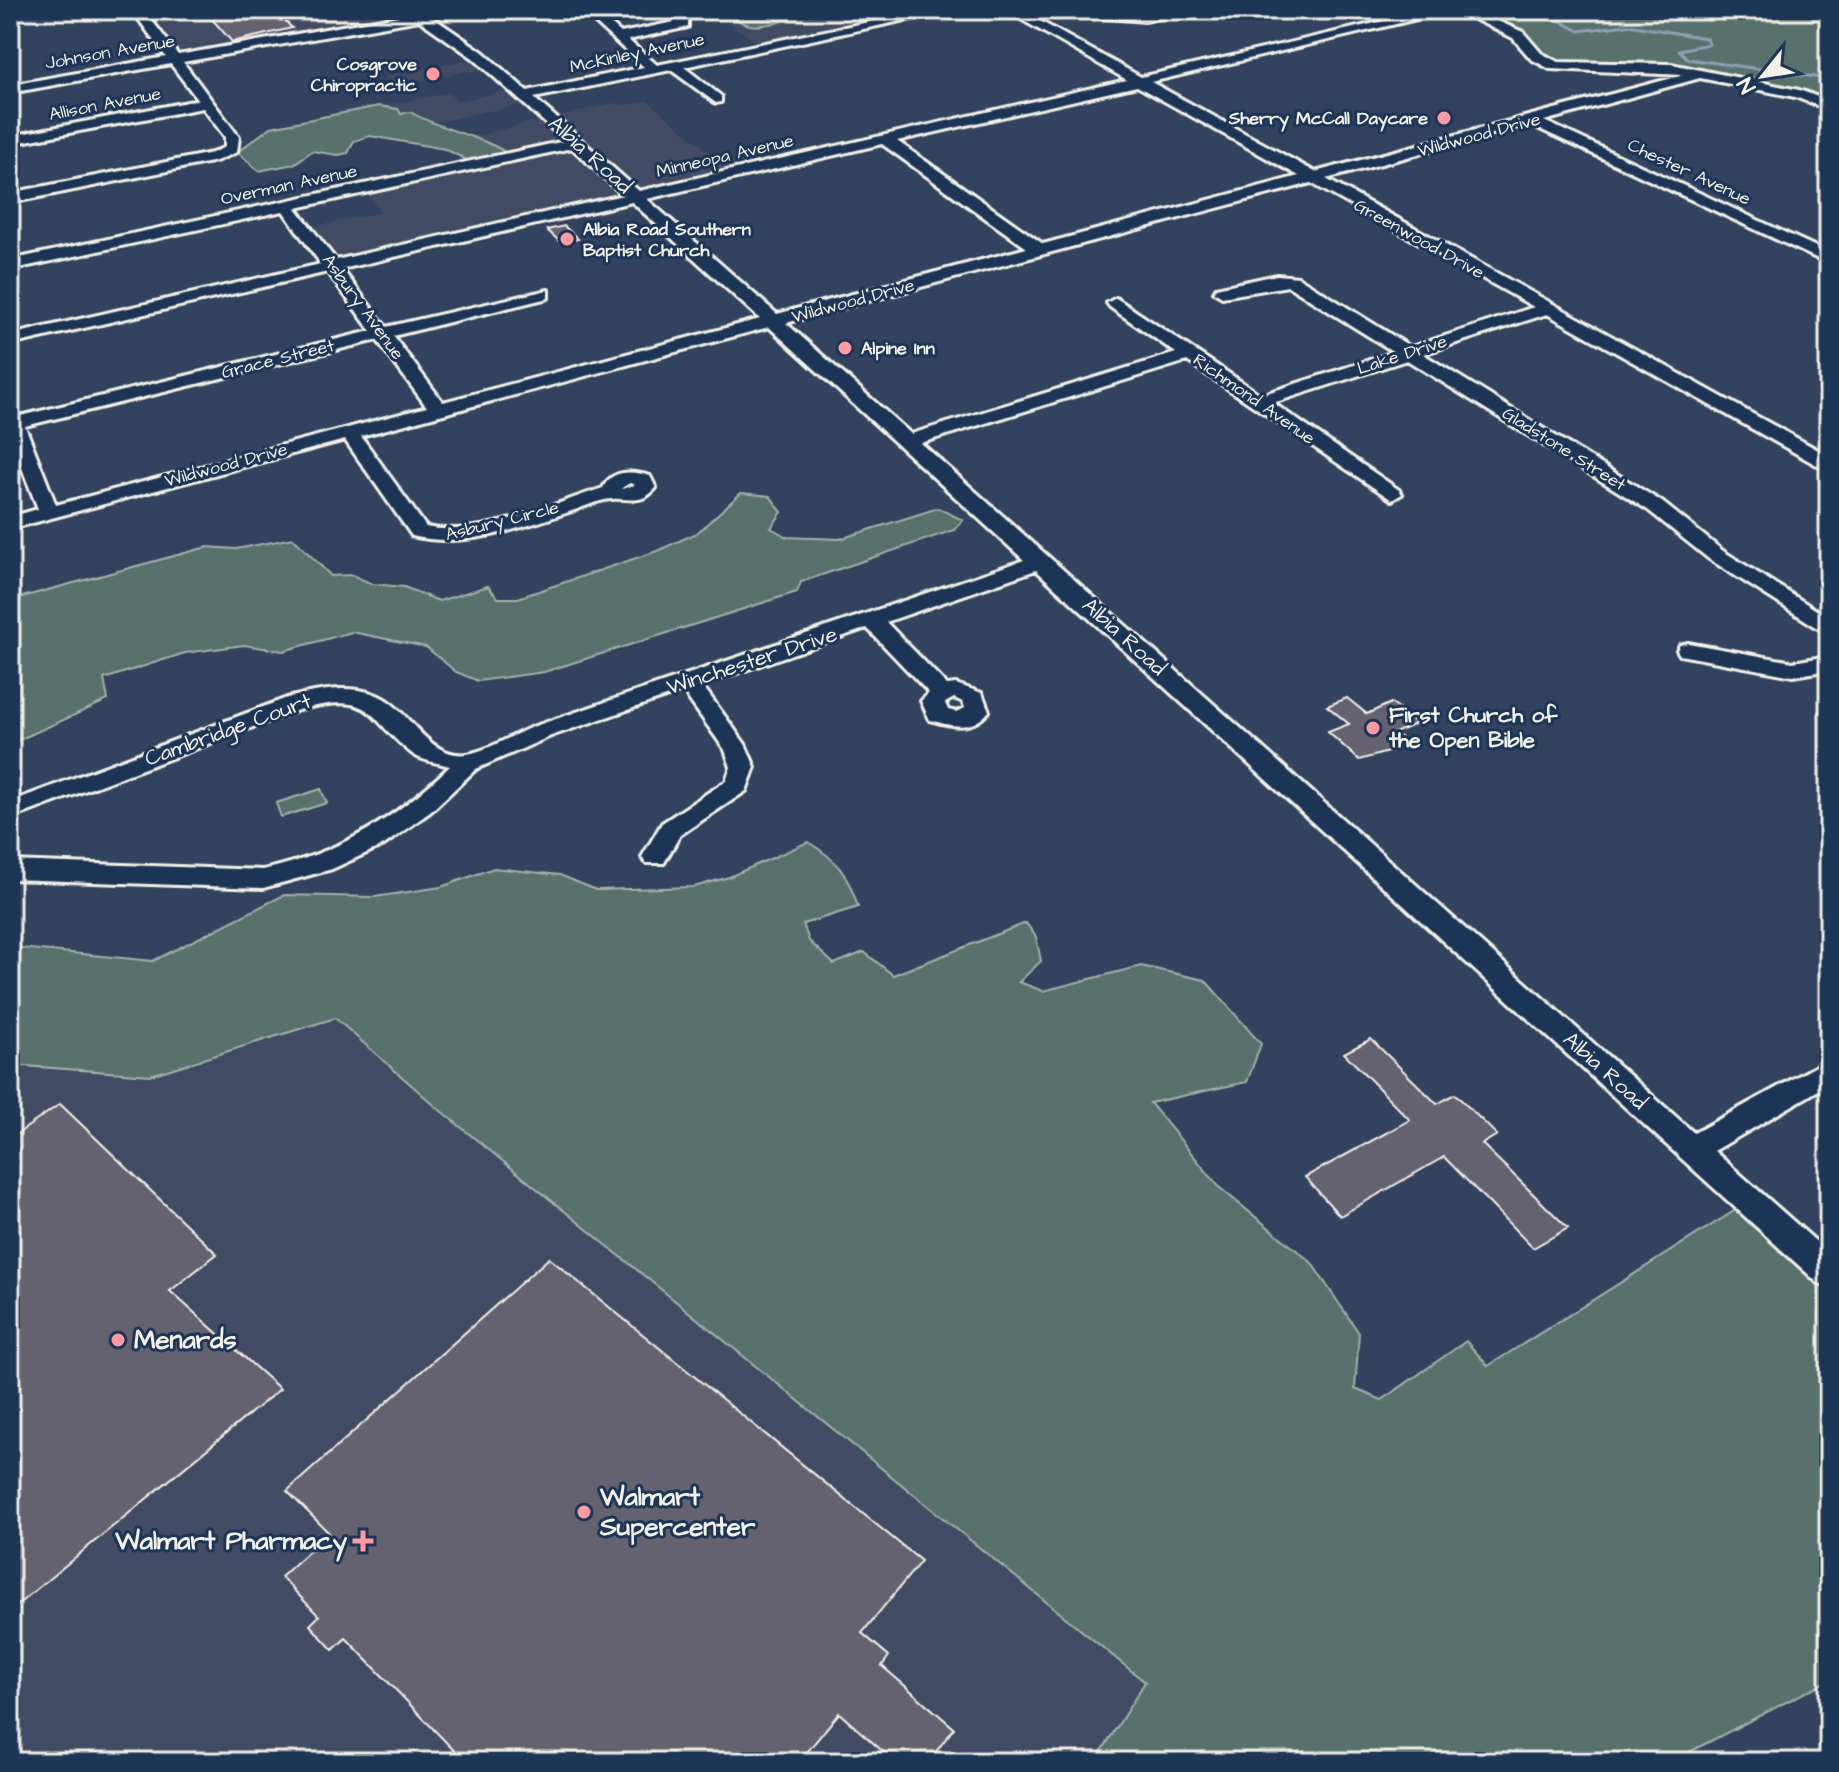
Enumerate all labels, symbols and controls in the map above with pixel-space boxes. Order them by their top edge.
street label: McKinley Avenue [567,26,707,80]
street label: Johnson Avenue [43,28,177,76]
north arrow [1723,36,1803,116]
place label: Cosgrove Chiropractic [311,52,418,98]
marker: Cosgrove Chiropractic [424,65,442,83]
text: N [1730,71,1764,99]
street label: Allison Avenue [47,81,163,127]
place label: Sherry McCall Daycare [1228,106,1428,132]
street label: Wildwood Drive [1415,107,1544,163]
street label: Albia Road [541,109,639,201]
marker: Sherry McCall Daycare [1435,109,1453,127]
street label: Minneopa Avenue [654,128,796,184]
street label: Chester Avenue [1623,133,1755,212]
street label: Overman Avenue [218,158,360,212]
street label: Greenwood Drive [1349,193,1489,285]
place label: Albia Road Southern Baptist Church [583,217,751,263]
marker: Albia Road Southern Baptist Church [558,230,576,248]
street label: Asbury Avenue [315,249,410,366]
street label: Wildwood Drive [789,273,918,329]
street label: Lake Drive [1354,329,1450,381]
street label: Grace Street [219,333,338,385]
place label: Alpine Inn [861,336,935,361]
marker: Alpine Inn [836,339,854,357]
street label: Richmond Avenue [1188,347,1320,451]
street label: Gladstone Street [1497,401,1631,497]
street label: Wildwood Drive [162,437,291,493]
street label: Asbury Circle [443,495,562,548]
street label: Albia Road [1075,591,1173,683]
street label: Winchester Drive [663,619,841,703]
street label: Cambridge Court [140,685,316,775]
place label: First Church of the Open Bible [1388,700,1558,756]
marker: First Church of the Open Bible [1364,719,1382,737]
street label: Albia Road [1556,1025,1654,1117]
place label: Menards [134,1322,237,1358]
marker: Menards [109,1331,127,1349]
place label: Walmart Supercenter [599,1479,756,1545]
marker: Walmart Supercenter [575,1503,593,1521]
place label: Walmart Pharmacy [114,1523,348,1562]
marker: Walmart Pharmacy [354,1532,372,1550]

